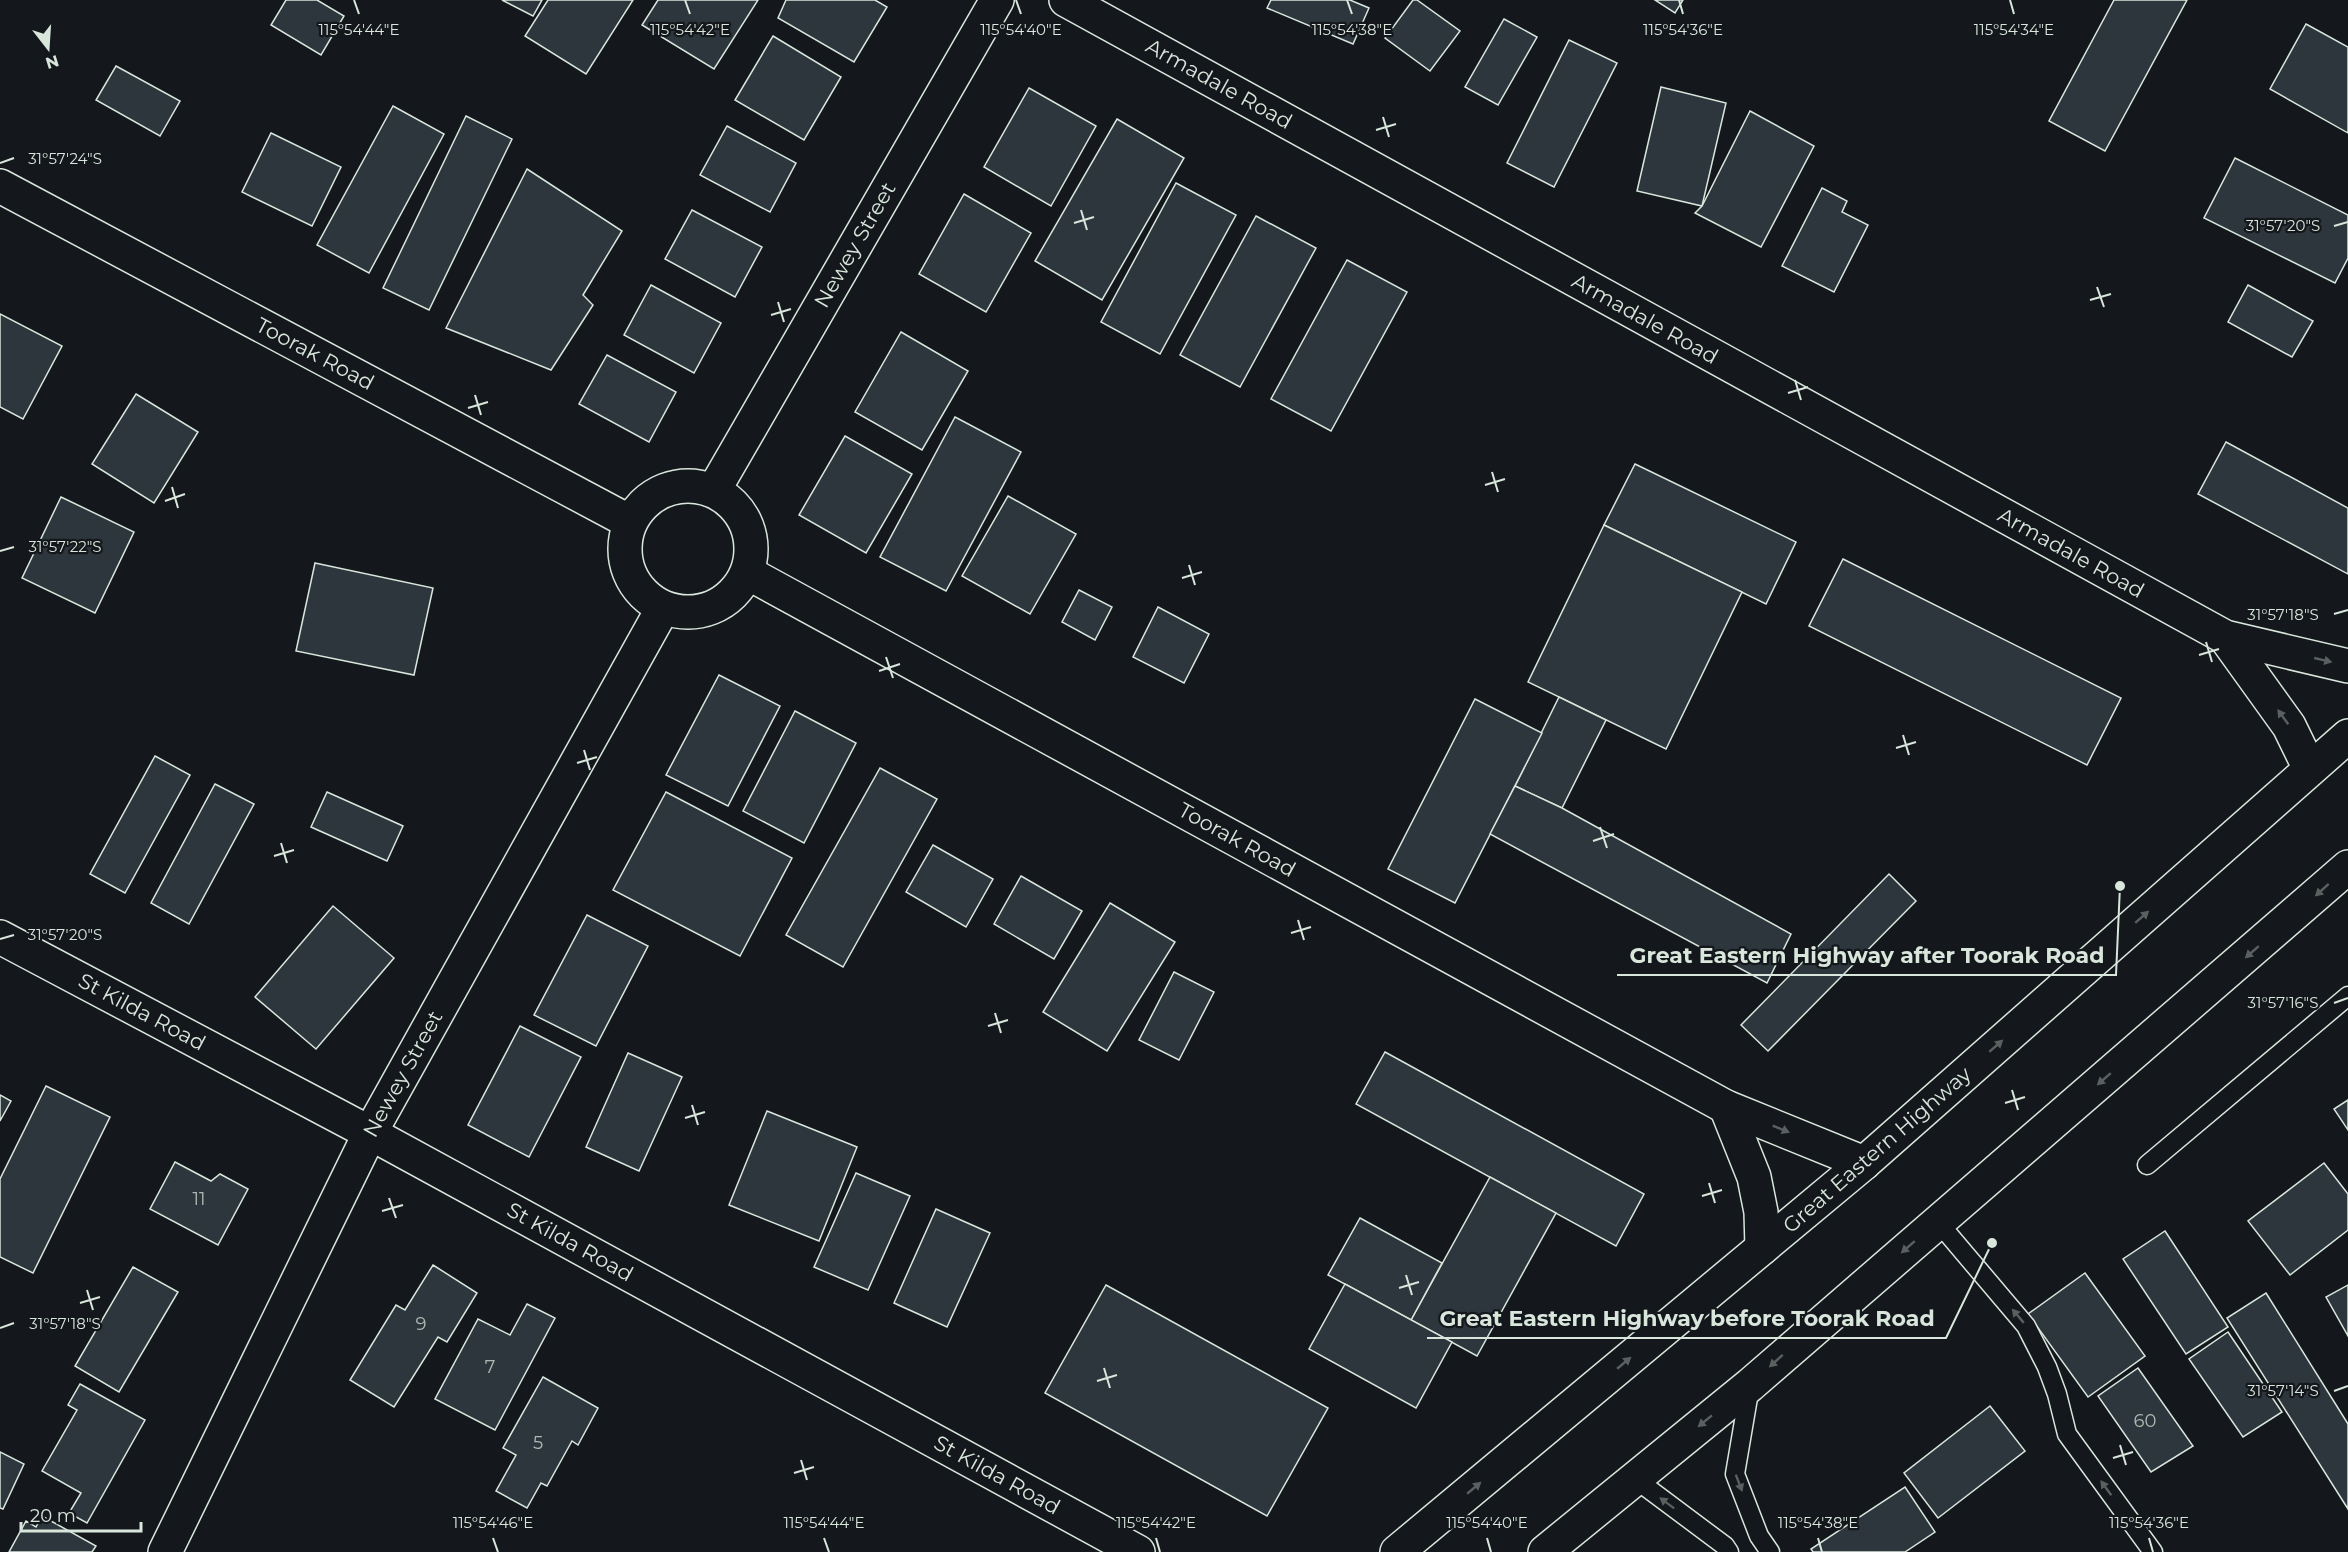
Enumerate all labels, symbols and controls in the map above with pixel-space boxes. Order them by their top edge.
north arrow [18,18,78,78]
text: 115°54'44"E [319,20,399,39]
text: 115°54'42"E [650,20,730,39]
text: 115°54'40"E [980,20,1062,39]
text: 115°54'38"E [1312,20,1392,39]
text: 115°54'36"E [1643,20,1723,39]
text: 115°54'34"E [1974,20,2054,39]
street label: Armadale Road [1142,33,1297,134]
text: N [43,51,61,73]
text: 31°57'24"S [28,149,102,168]
street label: Newey Street [809,178,901,312]
text: 31°57'20"S [2246,216,2320,235]
street label: Armadale Road [1568,268,1723,369]
street label: Toorak Road [252,312,379,395]
street label: Armadale Road [1994,502,2149,603]
text: 31°57'22"S [28,537,102,556]
text: 31°57'18"S [2247,605,2319,624]
one-way arrow [2313,656,2332,666]
one-way arrow [2278,710,2290,725]
street label: Toorak Road [1174,797,1300,882]
one-way arrow [2315,883,2330,896]
one-way arrow [2135,910,2150,924]
text: 31°57'20"S [28,925,102,944]
callout: Great Eastern Highway after Toorak Road [1617,935,2116,975]
text: Great Eastern Highway after Toorak Road [1630,942,2104,969]
one-way arrow [2245,945,2260,958]
street label: St Kilda Road [74,968,210,1056]
text: 31°57'16"S [2248,993,2318,1012]
street label: Newey Street [358,1006,448,1141]
one-way arrow [1989,1039,2004,1053]
street label: Great Eastern Highway [1778,1061,1976,1238]
one-way arrow [2097,1072,2112,1085]
one-way arrow [1772,1124,1790,1134]
house number: 11 [193,1188,206,1210]
street label: St Kilda Road [503,1197,638,1286]
one-way arrow [1901,1240,1916,1254]
callout: Great Eastern Highway before Toorak Road [1427,1298,1946,1338]
text: Great Eastern Highway before Toorak Road [1439,1305,1935,1332]
one-way arrow [2012,1309,2025,1324]
house number: 9 [416,1313,427,1335]
text: 31°57'18"S [29,1314,101,1333]
one-way arrow [1769,1354,1784,1368]
house number: 7 [485,1356,495,1378]
one-way arrow [1616,1357,1631,1370]
text: 31°57'14"S [2247,1381,2319,1400]
house number: 60 [2134,1410,2156,1432]
one-way arrow [1697,1415,1713,1428]
street label: St Kilda Road [930,1430,1065,1519]
house number: 5 [533,1432,543,1454]
one-way arrow [1735,1474,1744,1492]
one-way arrow [2100,1480,2112,1496]
one-way arrow [1466,1481,1482,1494]
scale bar [21,1495,141,1533]
one-way arrow [1659,1497,1674,1509]
text: 20 m [30,1505,76,1527]
text: 115°54'46"E [453,1513,533,1532]
text: 115°54'44"E [784,1513,864,1532]
text: 115°54'42"E [1116,1513,1196,1532]
text: 115°54'40"E [1446,1513,1528,1532]
text: 115°54'38"E [1778,1513,1858,1532]
text: 115°54'36"E [2109,1513,2189,1532]

